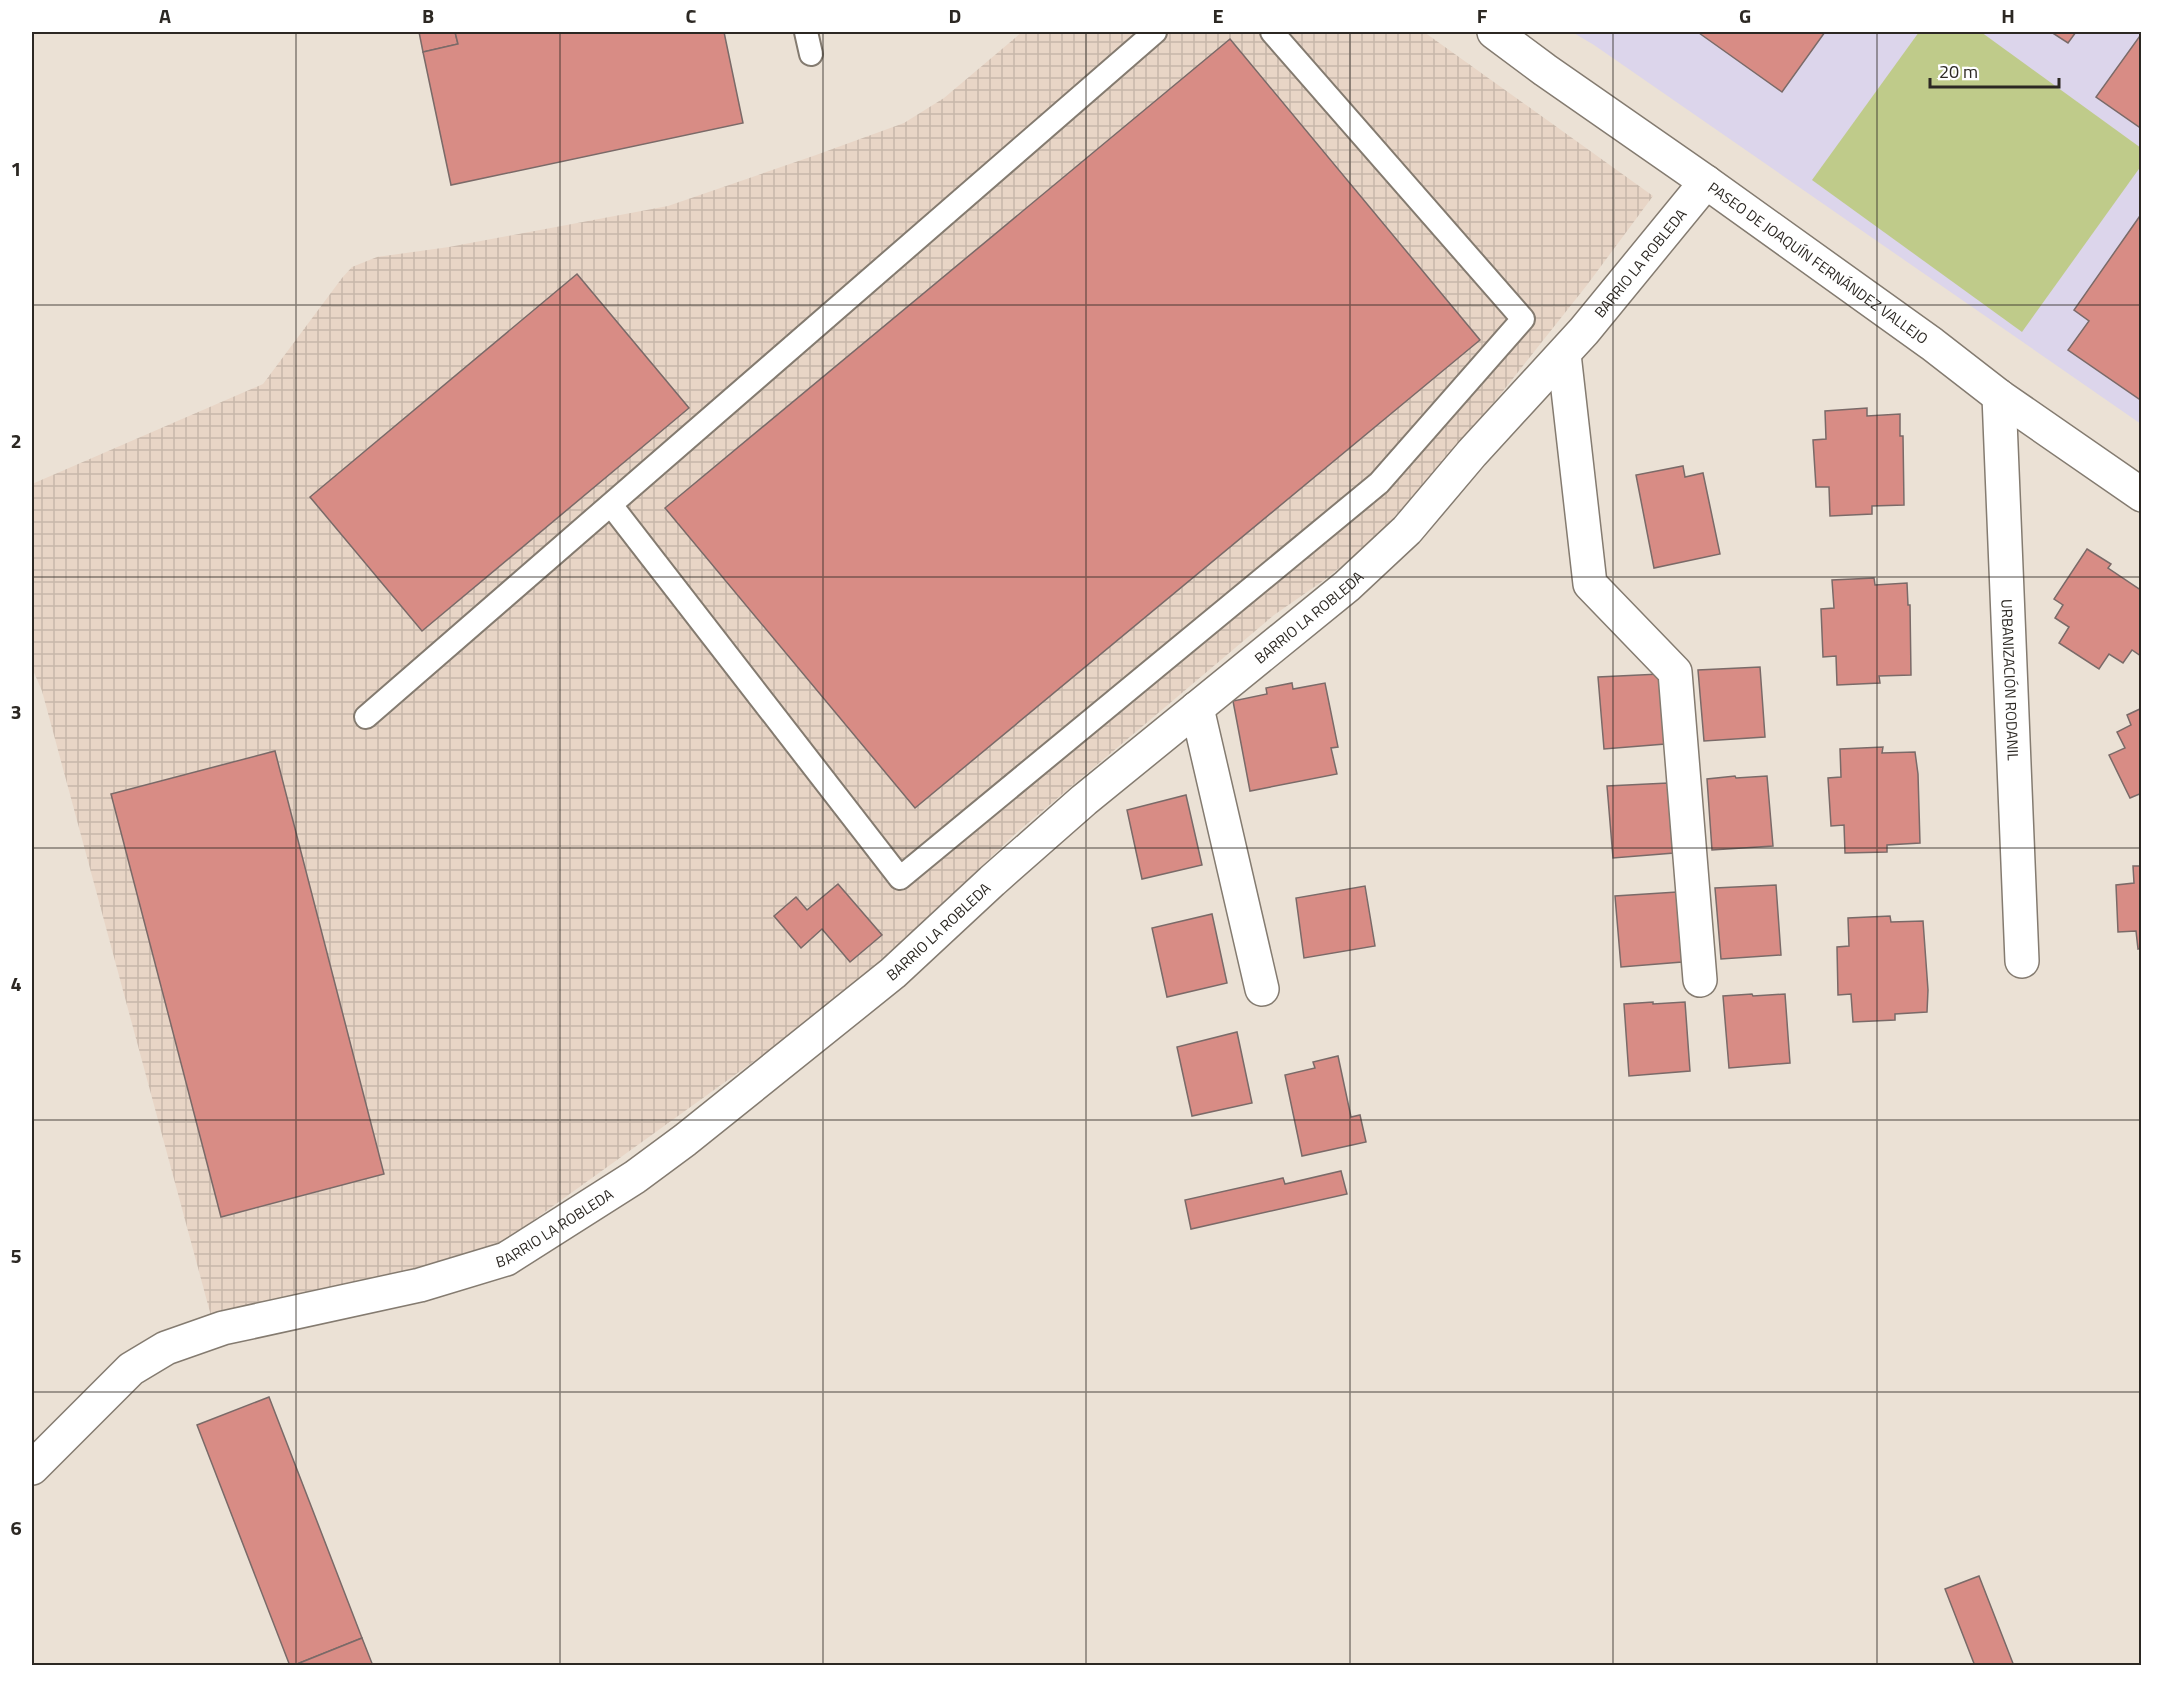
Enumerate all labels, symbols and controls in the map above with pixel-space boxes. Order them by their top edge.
text: A [159,0,171,31]
text: B [422,0,434,31]
text: C [686,0,697,31]
text: D [949,0,961,31]
text: E [1212,0,1224,31]
text: F [1477,0,1488,31]
text: G [1739,0,1751,31]
text: H [2001,0,2015,31]
scale bar [1930,51,2059,89]
text: 20 m [1939,58,1978,85]
text: 1 [10,153,22,184]
street label: PASEO DE JOAQUÍN FERNÁNDEZ VALLEJO [1704,176,1933,349]
street label: BARRIO LA ROBLEDA [1588,203,1692,322]
text: 2 [10,425,22,456]
street label: BARRIO LA ROBLEDA [1249,565,1368,669]
street label: URBANIZACIÓN RODANIL [1996,599,2025,761]
text: 3 [10,696,22,727]
street label: BARRIO LA ROBLEDA [881,877,995,986]
text: 4 [10,968,22,999]
street label: BARRIO LA ROBLEDA [493,1182,618,1273]
text: 5 [10,1240,22,1271]
text: 6 [10,1512,22,1543]

